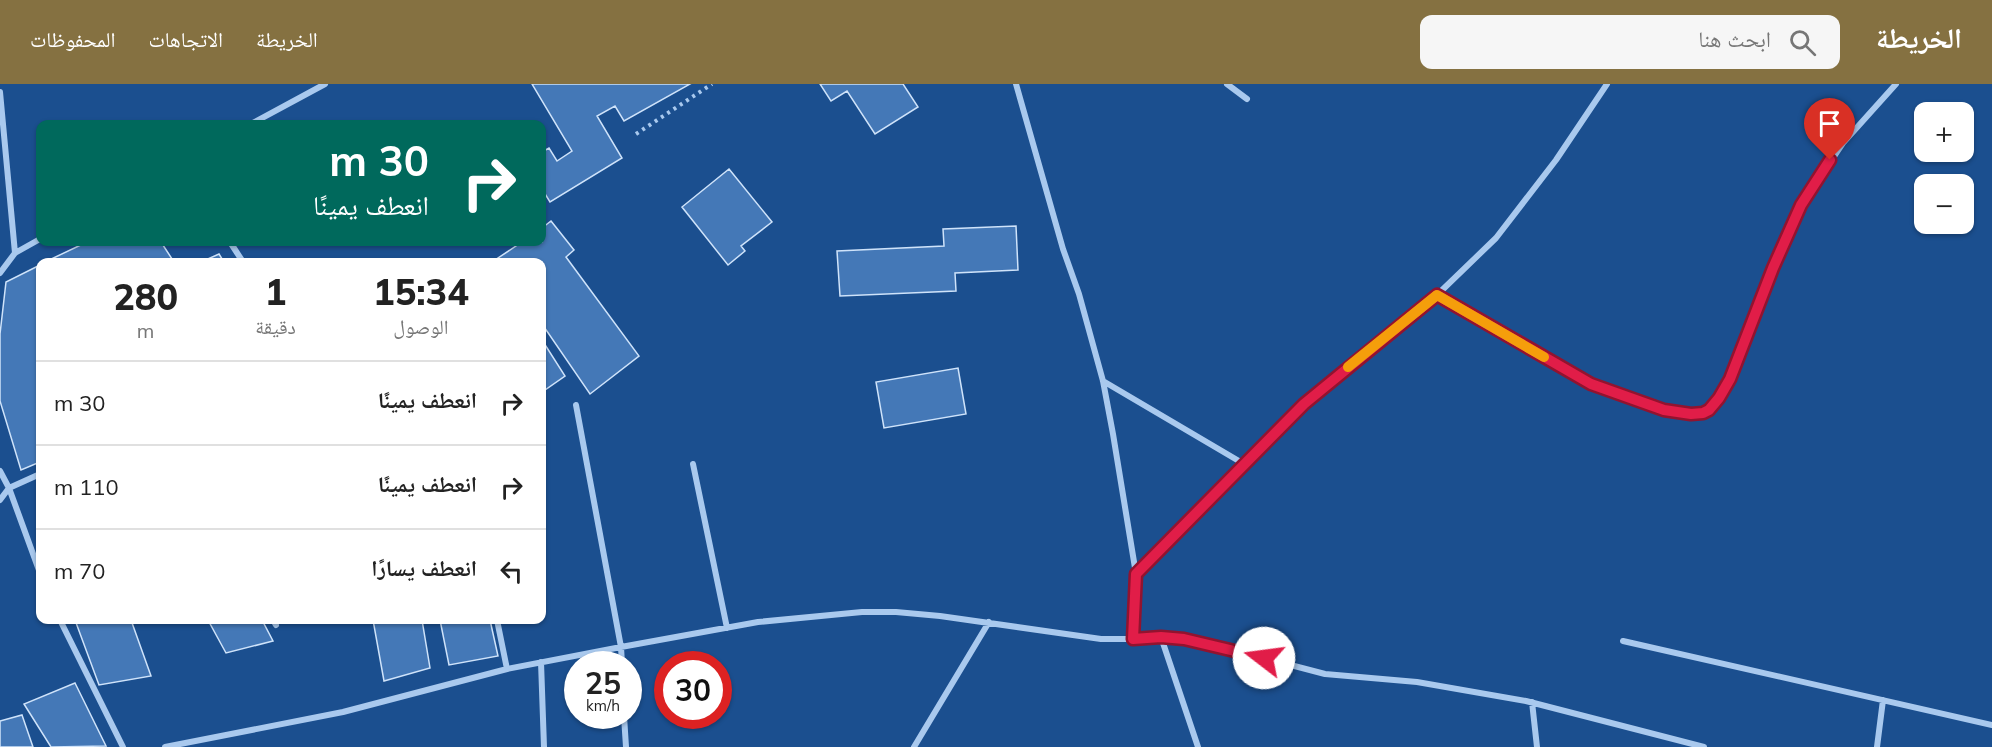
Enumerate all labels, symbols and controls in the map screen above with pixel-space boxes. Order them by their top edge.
search box [1420,15,1840,69]
text: الخريطة [1876,20,1962,55]
text: ابحث هنا [1698,25,1771,53]
text: المحفوظات [30,26,115,52]
text: الاتجاهات [148,26,223,52]
text: الخريطة [256,26,318,52]
icon: search [1786,26,1819,59]
pin [1804,98,1855,160]
map controls [1914,102,1974,234]
button: + [1914,102,1974,162]
icon: arrive [1813,107,1846,140]
text: 30 m [329,134,429,187]
icon: right [450,144,528,222]
button: − [1914,174,1974,234]
text: انعطف يمينًا [313,188,429,222]
text: 1 [265,269,286,314]
text: 15:34 [373,269,469,314]
text: 280 [113,274,178,319]
text: دقيقة [255,314,296,339]
text: الوصول [393,314,449,339]
text: m [137,318,154,343]
text: انعطف يمينًا [378,386,477,414]
icon: right [495,387,528,420]
text: 30 m [54,389,105,417]
text: انعطف يمينًا [378,470,477,498]
icon: right [495,471,528,504]
text: 110 m [54,473,119,501]
text: انعطف يسارًا [371,554,477,582]
icon: left [495,555,528,588]
text: 70 m [54,557,105,585]
position arrow [1232,626,1296,690]
speed limit sign: 30 [654,651,732,729]
text: 25 [585,664,621,702]
text: km/h [586,696,620,715]

